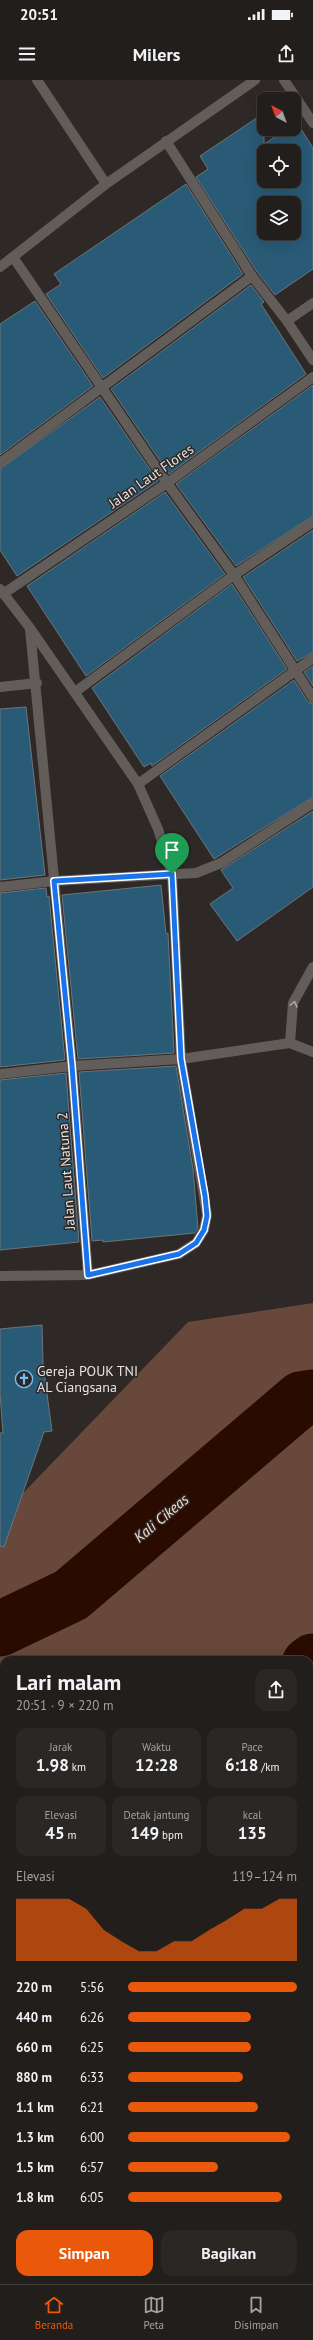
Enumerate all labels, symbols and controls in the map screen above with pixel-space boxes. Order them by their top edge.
text: 20:51 [20,5,58,24]
icon: menu [16,43,38,65]
text: Milers [133,43,180,66]
icon: share [275,43,297,65]
north arrow [257,92,301,136]
map controls [257,92,301,240]
button: locate [257,144,301,188]
button: layers [257,196,301,240]
street label: Jalan Laut Flores [104,440,197,513]
pin [155,833,189,874]
icon: arrive [161,839,183,861]
one-way arrow [289,1001,298,1008]
street label: Jalan Laut Natuna 2 [53,1112,79,1231]
place label: Gereja POUK TNI AL Ciangsana [37,1362,138,1396]
church icon: Gereja POUK TNI AL Ciangsana [14,1369,34,1389]
water label: Kali Cikeas [130,1490,192,1546]
text: Lari malam [16,1668,121,1696]
button: share [255,1669,297,1711]
text: 20:51 · 9 × 220 m [16,1697,113,1714]
text: Jarak [49,1740,72,1754]
text: Waktu [142,1740,171,1754]
text: Pace [241,1740,263,1754]
text: 1.98 [36,1754,69,1776]
text: 12:28 [135,1754,178,1776]
text: 6:18 [225,1754,258,1776]
text: km [69,1760,86,1774]
text: /km [258,1760,279,1774]
text: Elevasi [44,1808,77,1822]
text: Detak jantung [124,1808,189,1822]
text: kcal [243,1808,262,1822]
text: 45 [45,1822,65,1844]
text: 149 [130,1822,159,1844]
text: 135 [238,1822,267,1844]
text: m [65,1828,76,1842]
text: bpm [159,1828,183,1842]
text: Elevasi [16,1868,55,1885]
text: 119–124 m [232,1868,297,1885]
text: 220 m [16,1979,52,1996]
text: 5:56 [80,1979,104,1996]
text: 440 m [16,2009,52,2026]
text: 6:26 [80,2009,104,2026]
text: 660 m [16,2039,52,2056]
text: 6:25 [80,2039,104,2056]
text: 880 m [16,2069,52,2086]
text: 6:33 [80,2069,104,2086]
text: 1.1 km [16,2099,54,2116]
text: 6:21 [80,2099,104,2116]
text: 1.3 km [16,2129,54,2146]
text: 6:00 [80,2129,104,2146]
text: 1.5 km [16,2159,54,2176]
text: 6:57 [80,2159,104,2176]
text: 1.8 km [16,2189,54,2206]
text: 6:05 [80,2189,104,2206]
button: Simpan [16,2230,153,2276]
button: Bagikan [161,2230,297,2276]
tab: Beranda [35,2294,73,2332]
tab: Peta [143,2294,165,2332]
tab: Disimpan [234,2294,278,2332]

